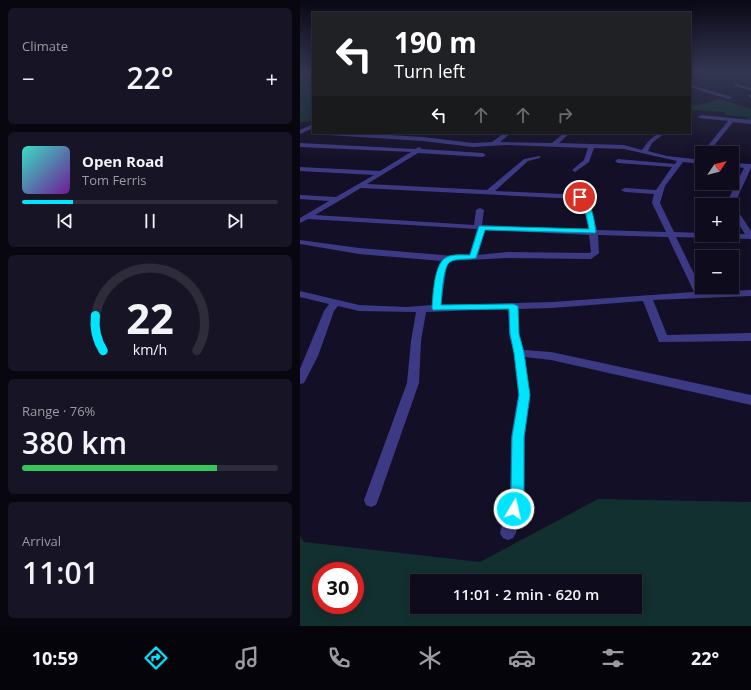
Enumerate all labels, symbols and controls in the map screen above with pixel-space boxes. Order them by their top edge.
text: 190 m [394,23,477,61]
icon: left [328,28,380,80]
text: Climate [22,37,68,55]
text: 22° [126,57,174,98]
text: Turn left [394,59,465,83]
text: − [22,63,35,93]
text: + [265,63,278,93]
icon: left [428,104,450,126]
icon: ahead [470,104,492,126]
icon: ahead [512,104,534,126]
icon: right [554,104,576,126]
north arrow [695,146,739,190]
map controls [695,146,739,294]
text: Open Road [82,151,164,171]
text: Tom Ferris [82,171,147,189]
pin [563,180,597,214]
icon: arrive [569,186,591,208]
button: + [695,198,739,242]
icon: previous [54,210,76,232]
icon: pause [139,210,161,232]
icon: next [224,210,246,232]
button: − [695,250,739,294]
text: 22 [126,290,174,346]
text: km/h [133,340,167,359]
text: Range · 76% [22,402,95,420]
text: 380 km [22,422,127,463]
position arrow [493,488,535,530]
text: Arrival [22,532,61,550]
text: 11:01 [22,552,99,593]
speed limit sign: 30 [312,562,364,614]
text: 11:01 · 2 min · 620 m [453,584,599,604]
icon: directions [142,644,170,672]
icon: music [233,644,261,672]
icon: phone [325,644,353,672]
icon: climate [416,644,444,672]
icon: car [508,644,536,672]
icon: filters [599,644,627,672]
text: 10:59 [32,646,78,670]
text: 22° [691,646,719,670]

